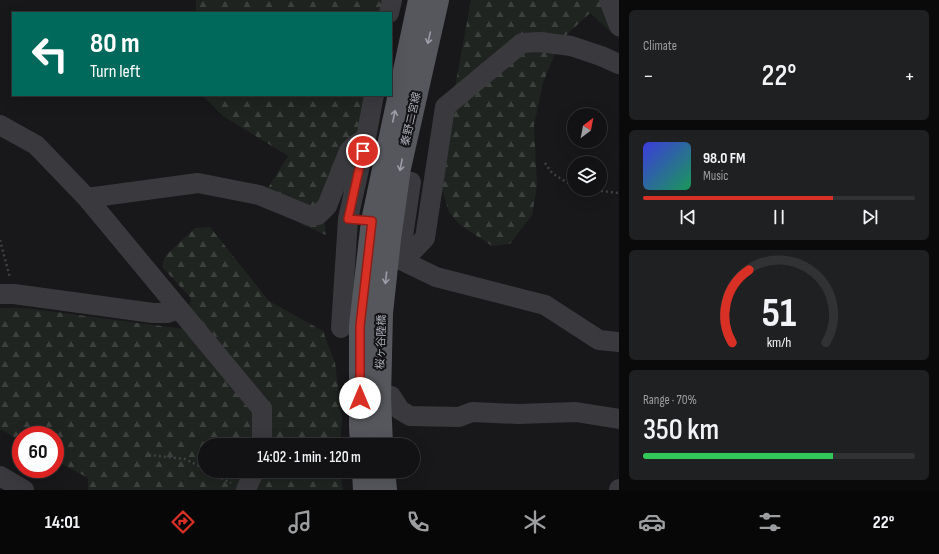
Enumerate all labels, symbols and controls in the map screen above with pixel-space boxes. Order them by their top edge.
text: 80 m [90,27,139,60]
icon: left [24,28,76,80]
one-way arrow [425,31,433,44]
text: Climate [643,38,677,54]
text: 22° [762,58,796,94]
text: Turn left [90,61,141,82]
text: − [643,63,654,90]
text: + [904,63,915,90]
street label: 秦野二宮線 [398,91,424,147]
north arrow [567,108,607,148]
map controls [567,108,607,196]
one-way arrow [390,110,398,123]
pin [346,134,380,168]
icon: arrive [352,140,374,162]
text: 98.0 FM [703,149,745,168]
button: layers [567,156,607,196]
one-way arrow [397,158,405,171]
text: Music [703,168,728,184]
icon: previous [677,206,699,228]
icon: pause [768,206,790,228]
icon: next [859,206,881,228]
one-way arrow [382,271,389,284]
text: 51 [762,289,796,338]
street label: 桜ヶ谷陸橋 [374,314,388,370]
text: km/h [767,334,791,351]
position arrow [339,377,381,419]
text: Range · 70% [643,392,697,408]
text: 350 km [643,412,719,448]
speed limit sign: 60 [12,426,64,478]
text: 14:02 · 1 min · 120 m [257,448,361,467]
icon: directions [169,508,197,536]
icon: music [286,508,314,536]
icon: phone [404,508,432,536]
icon: climate [521,508,549,536]
icon: car [638,508,666,536]
icon: filters [756,508,784,536]
text: 14:01 [45,512,80,533]
text: 22° [873,512,894,533]

